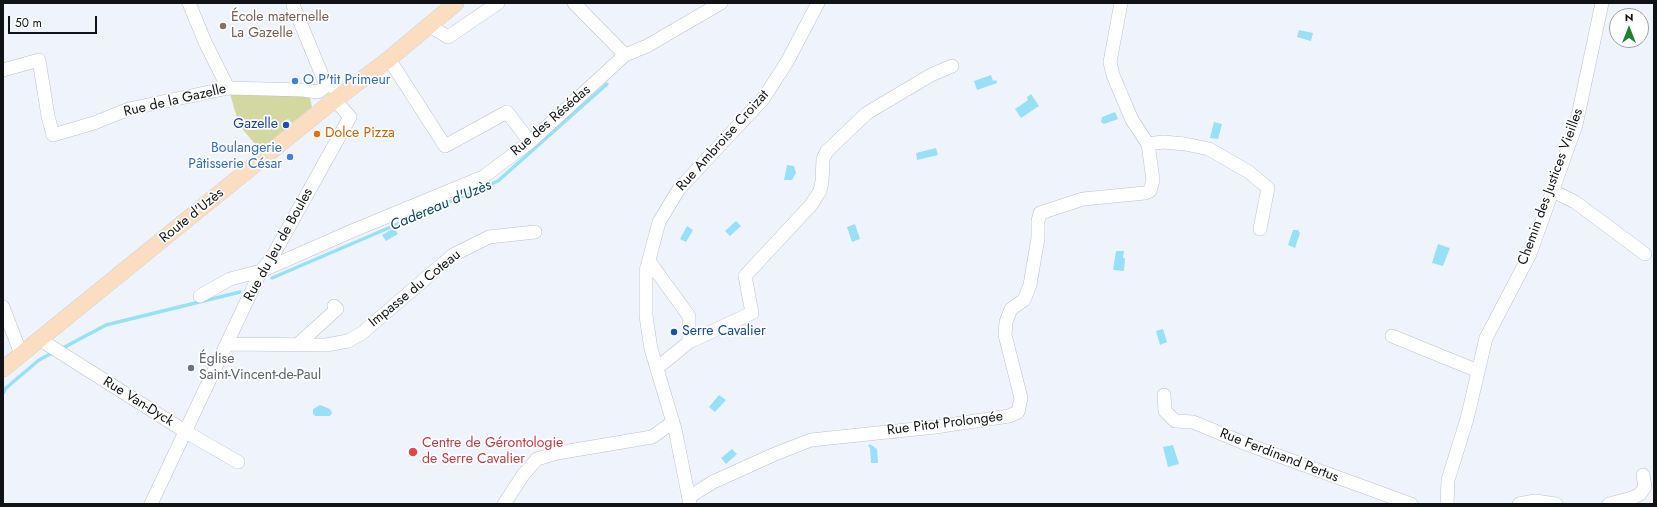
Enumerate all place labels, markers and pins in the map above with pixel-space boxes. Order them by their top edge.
place label: École maternelle La Gazelle [231,10,329,42]
marker: École maternelle La Gazelle [218,21,228,31]
place label: O P'tit Primeur [303,73,391,89]
marker: O P'tit Primeur [290,76,300,86]
place label: Gazelle [233,117,278,133]
marker: Gazelle [281,120,291,130]
place label: Dolce Pizza [325,126,395,142]
marker: Dolce Pizza [312,129,322,139]
place label: Boulangerie Pâtisserie César [188,141,282,174]
marker: Boulangerie Pâtisserie César [285,152,295,162]
place label: Serre Cavalier [682,324,766,340]
marker: Serre Cavalier [669,327,679,337]
place label: Église Saint-Vincent-de-Paul [199,352,321,384]
marker: Église Saint-Vincent-de-Paul [186,363,196,373]
place label: Centre de Gérontologie de Serre Cavalier [422,436,563,468]
marker: Centre de Gérontologie de Serre Cavalier [407,446,419,458]

